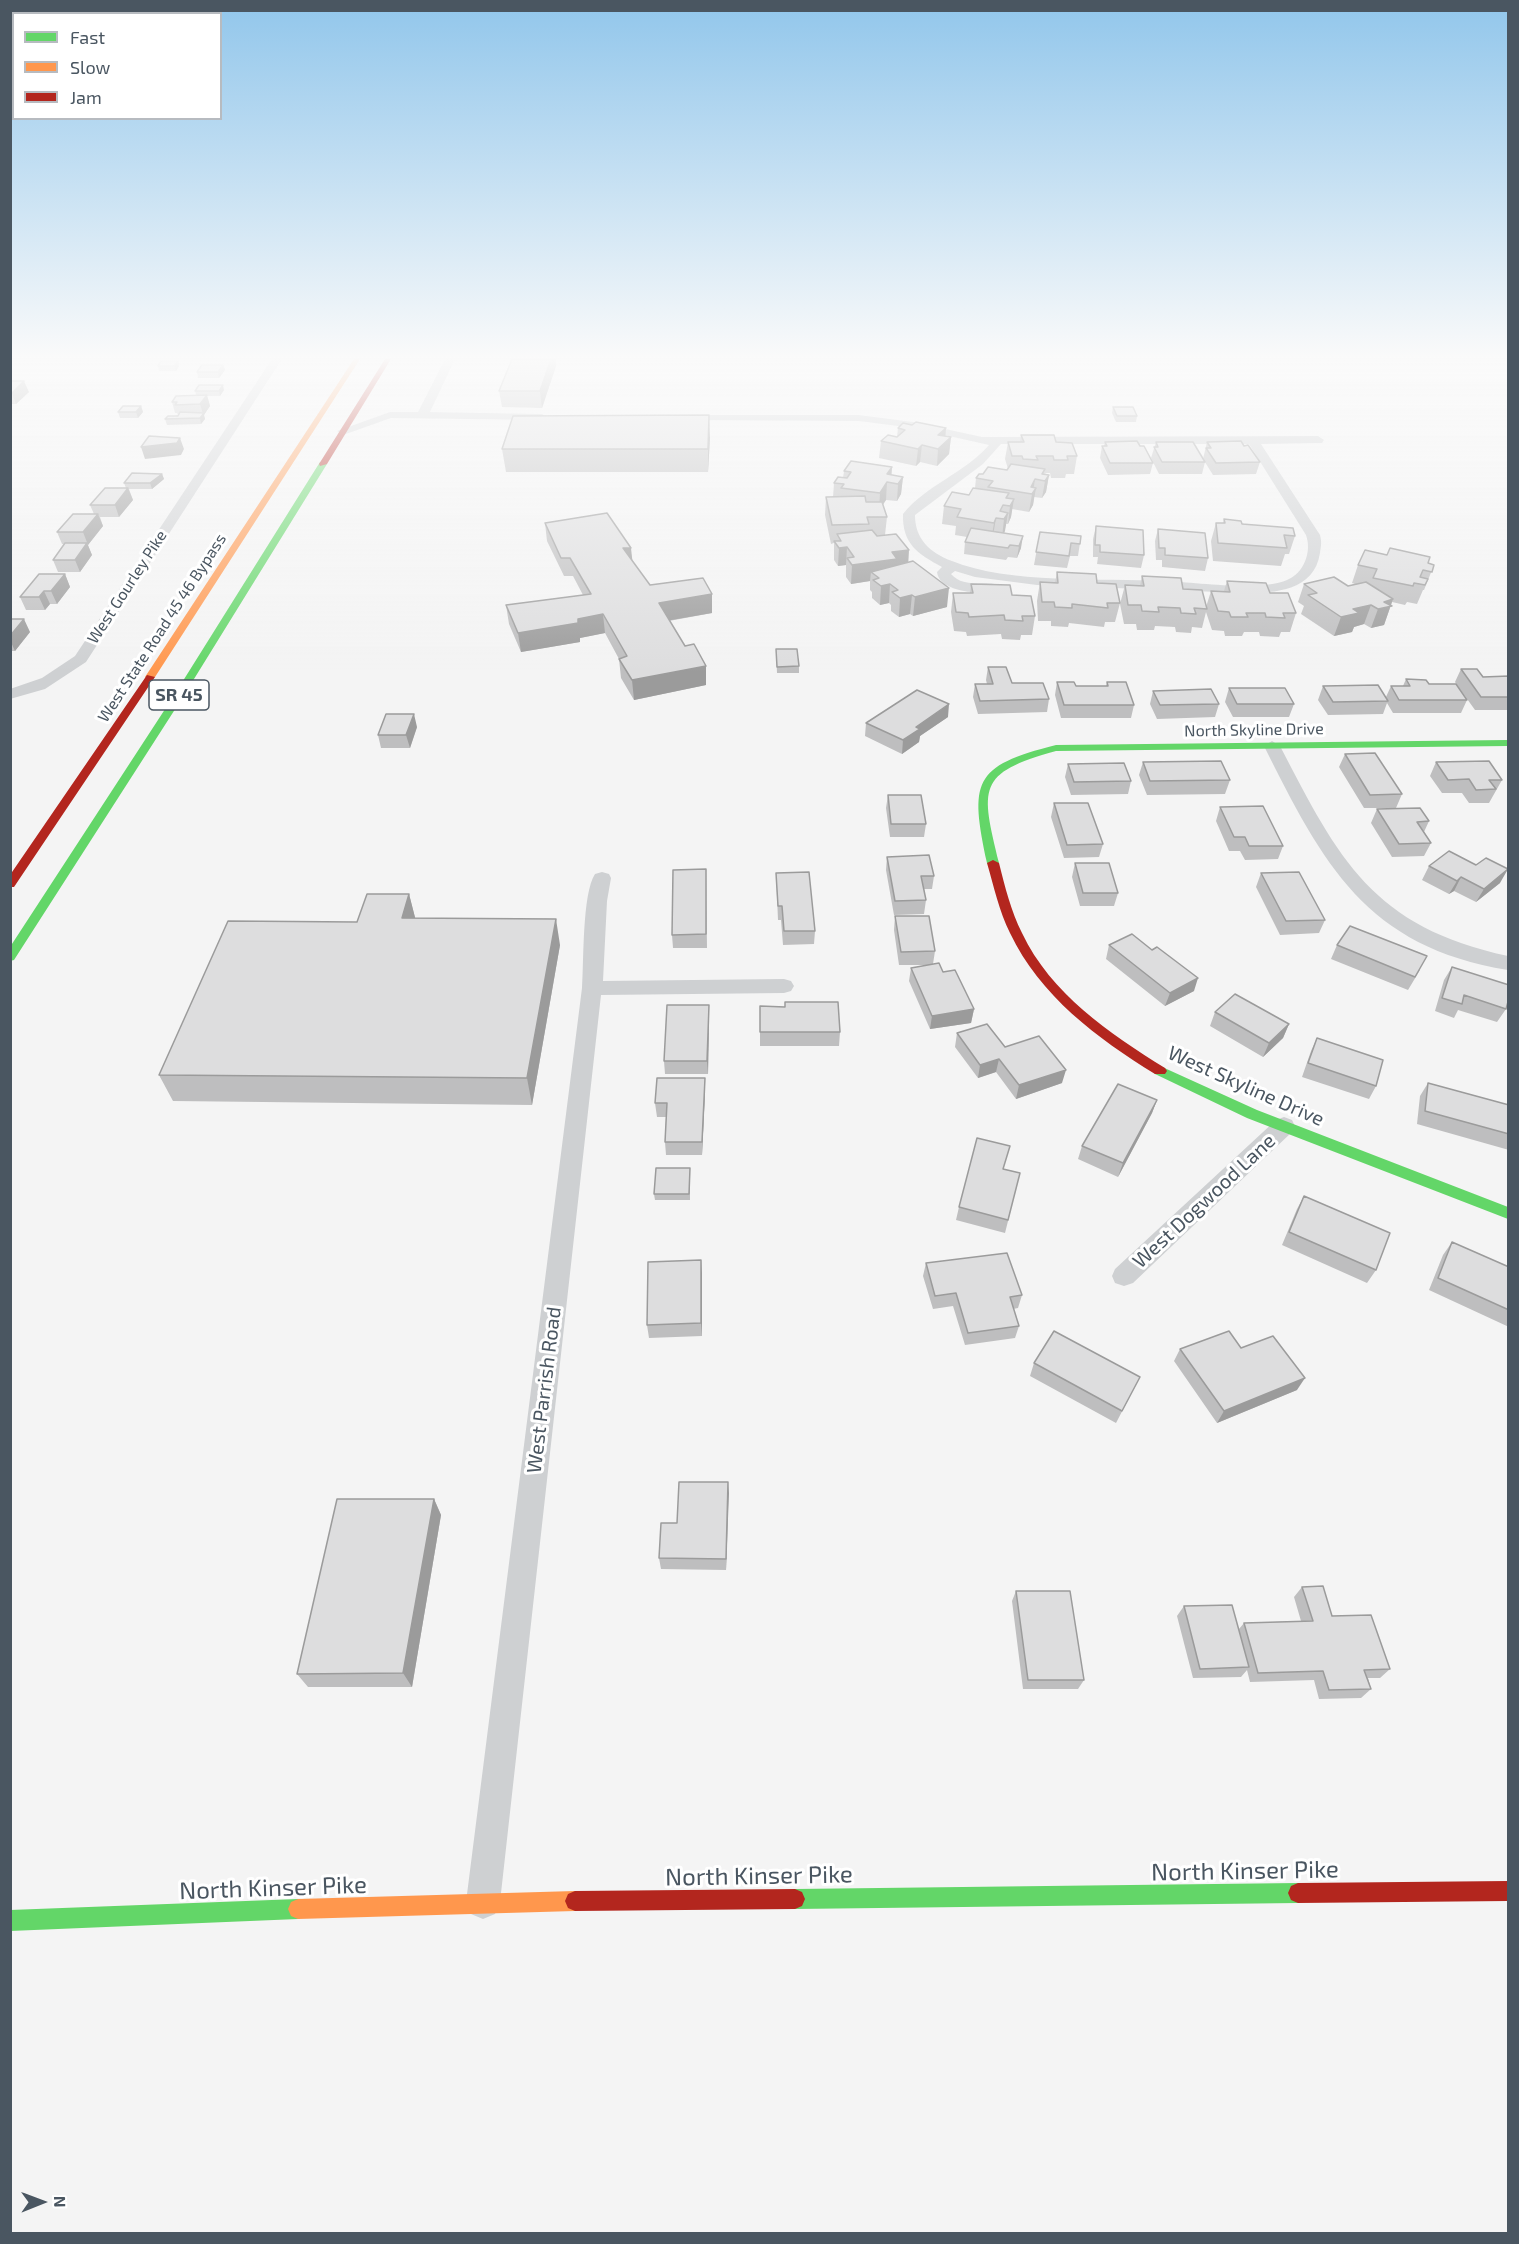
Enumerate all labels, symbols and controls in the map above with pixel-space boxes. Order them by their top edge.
legend [12,12,222,120]
text: Fast [70,26,105,48]
text: Slow [70,56,110,78]
text: Jam [70,86,102,108]
street label: West Gourley Pike [83,527,171,647]
street label: West State Road 45 46 Bypass [94,530,230,726]
road number: SR 45 [149,680,209,710]
street label: North Skyline Drive [1184,719,1324,741]
street label: West Skyline Drive [1164,1041,1328,1131]
street label: West Dogwood Lane [1128,1129,1280,1273]
street label: West Parrish Road [522,1305,566,1475]
street label: North Kinser Pike [1151,1855,1339,1887]
street label: North Kinser Pike [665,1860,853,1892]
street label: North Kinser Pike [179,1870,367,1906]
north arrow [12,2172,72,2232]
text: N [51,2196,70,2208]

